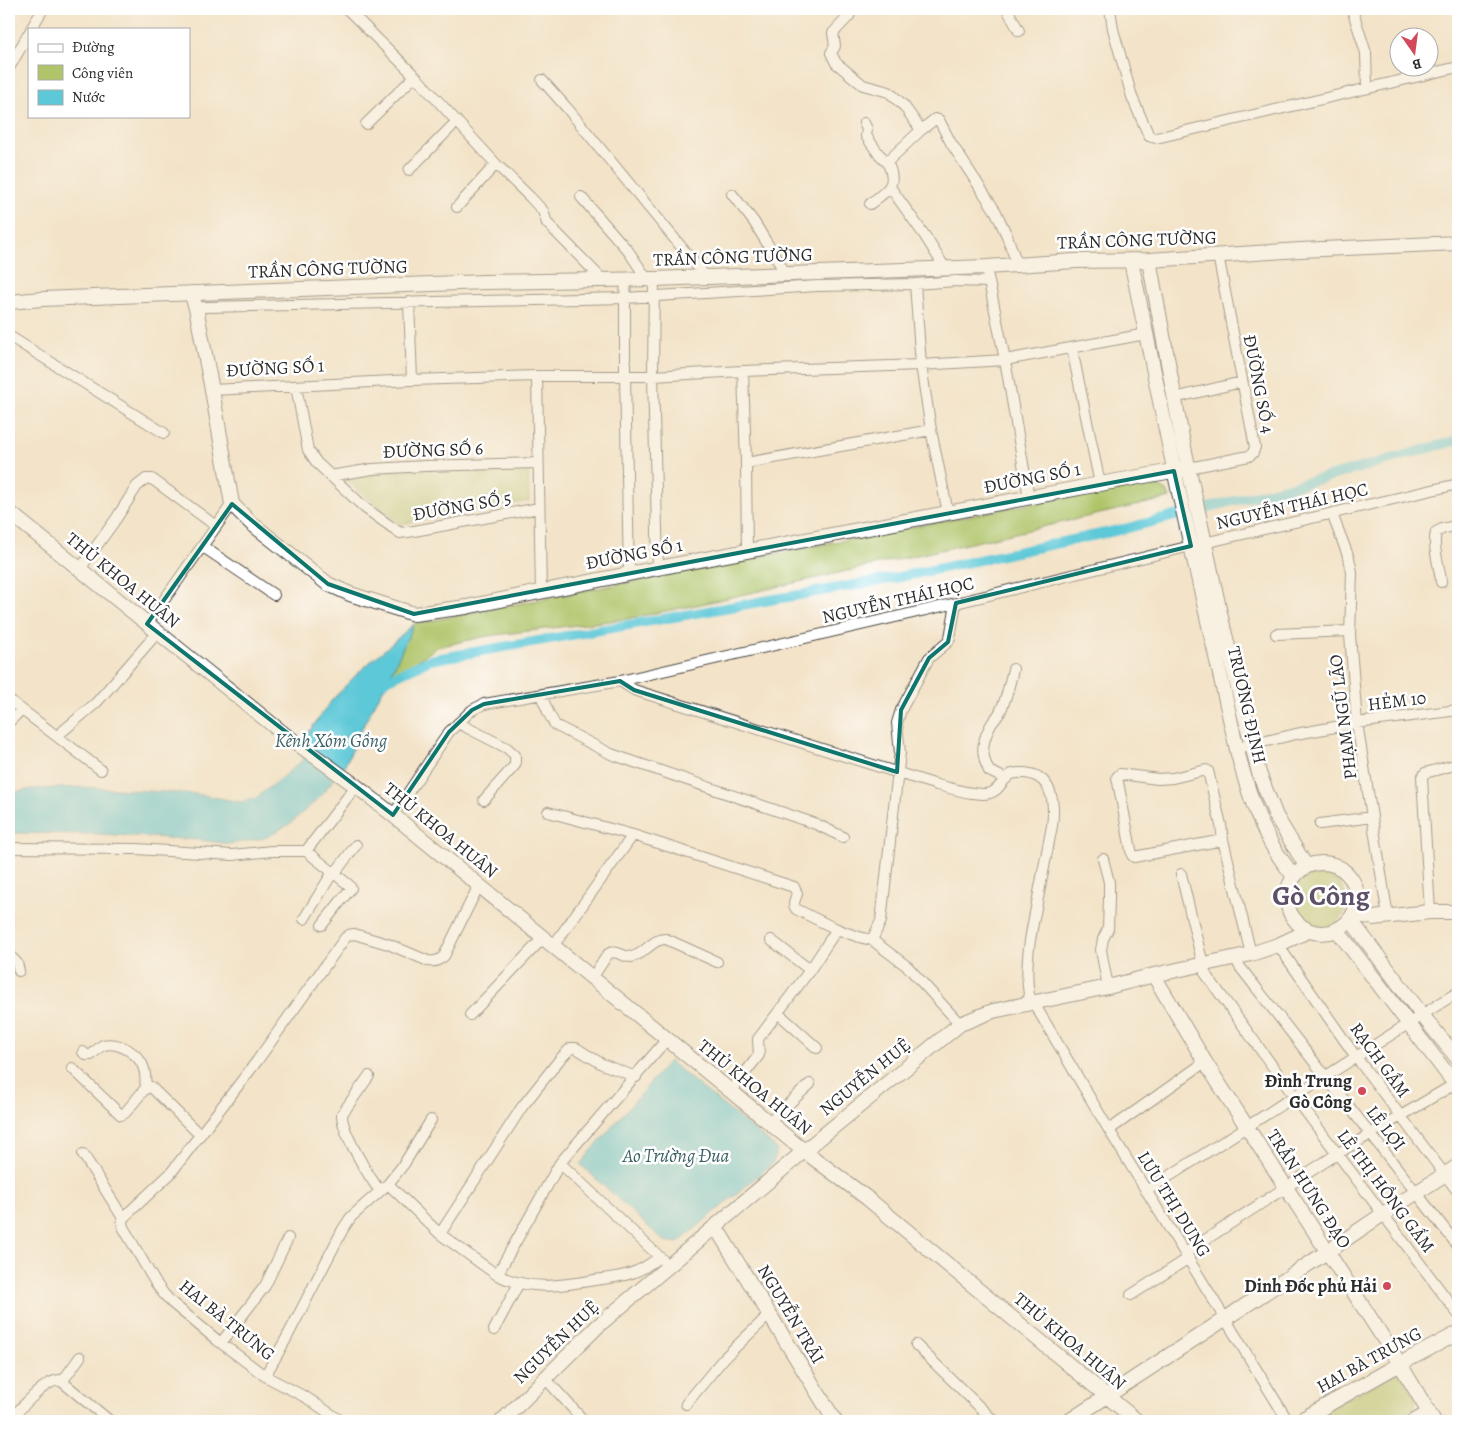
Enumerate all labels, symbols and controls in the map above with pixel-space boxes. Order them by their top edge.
legend [28,28,190,118]
north arrow [1390,28,1440,78]
text: Đường [72,37,115,57]
text: B [1410,54,1424,74]
text: Công viên [72,63,133,83]
text: Nước [72,87,105,107]
street label: TRẦN CÔNG TƯỜNG [1057,225,1217,255]
street label: TRẦN CÔNG TƯỜNG [653,242,813,272]
street label: TRẦN CÔNG TƯỜNG [248,254,408,284]
street label: ĐƯỜNG SỐ 4 [1238,333,1280,435]
street label: ĐƯỜNG SỐ 1 [225,353,325,383]
street label: ĐƯỜNG SỐ 6 [382,436,484,464]
street label: ĐƯỜNG SỐ 1 [982,457,1082,499]
street label: NGUYỄN THÁI HỌC [1214,477,1370,535]
street label: ĐƯỜNG SỐ 5 [411,486,513,526]
street label: THỦ KHOA HUÂN [61,527,185,633]
street label: ĐƯỜNG SỐ 1 [584,533,684,575]
street label: NGUYỄN THÁI HỌC [820,571,976,629]
street label: TRƯƠNG ĐỊNH [1222,644,1272,766]
street label: PHẠM NGŨ LÃO [1323,653,1363,781]
street label: HẺM 10 [1366,686,1428,716]
water label: Kênh Xóm Gồng [275,728,388,754]
street label: THỦ KHOA HUÂN [379,777,503,883]
district label: Gò Công [1272,877,1371,915]
street label: RẠCH GẦM [1345,1018,1415,1102]
street label: NGUYỄN HUỆ [815,1033,915,1121]
street label: THỦ KHOA HUÂN [693,1034,817,1140]
place label: Đình Trung Gò Công [1265,1069,1353,1114]
marker: Đình Trung Gò Công [1356,1085,1368,1097]
street label: LÊ LỢI [1361,1100,1411,1156]
street label: LÊ THỊ HỒNG GẤM [1332,1124,1440,1258]
street label: TRẦN HƯNG ĐẠO [1261,1125,1357,1253]
water label: Ao Trường Đua [622,1143,730,1169]
street label: LƯU THỊ DUNG [1132,1146,1216,1262]
street label: NGUYỄN TRÃI [752,1260,830,1368]
street label: HAI BÀ TRƯNG [174,1274,280,1366]
place label: Dinh Đốc phủ Hải [1244,1274,1377,1298]
marker: Dinh Đốc phủ Hải [1381,1280,1393,1292]
street label: THỦ KHOA HUÂN [1009,1287,1131,1395]
street label: NGUYỄN HUỆ [508,1295,604,1389]
street label: HAI BÀ TRƯNG [1312,1321,1426,1399]

